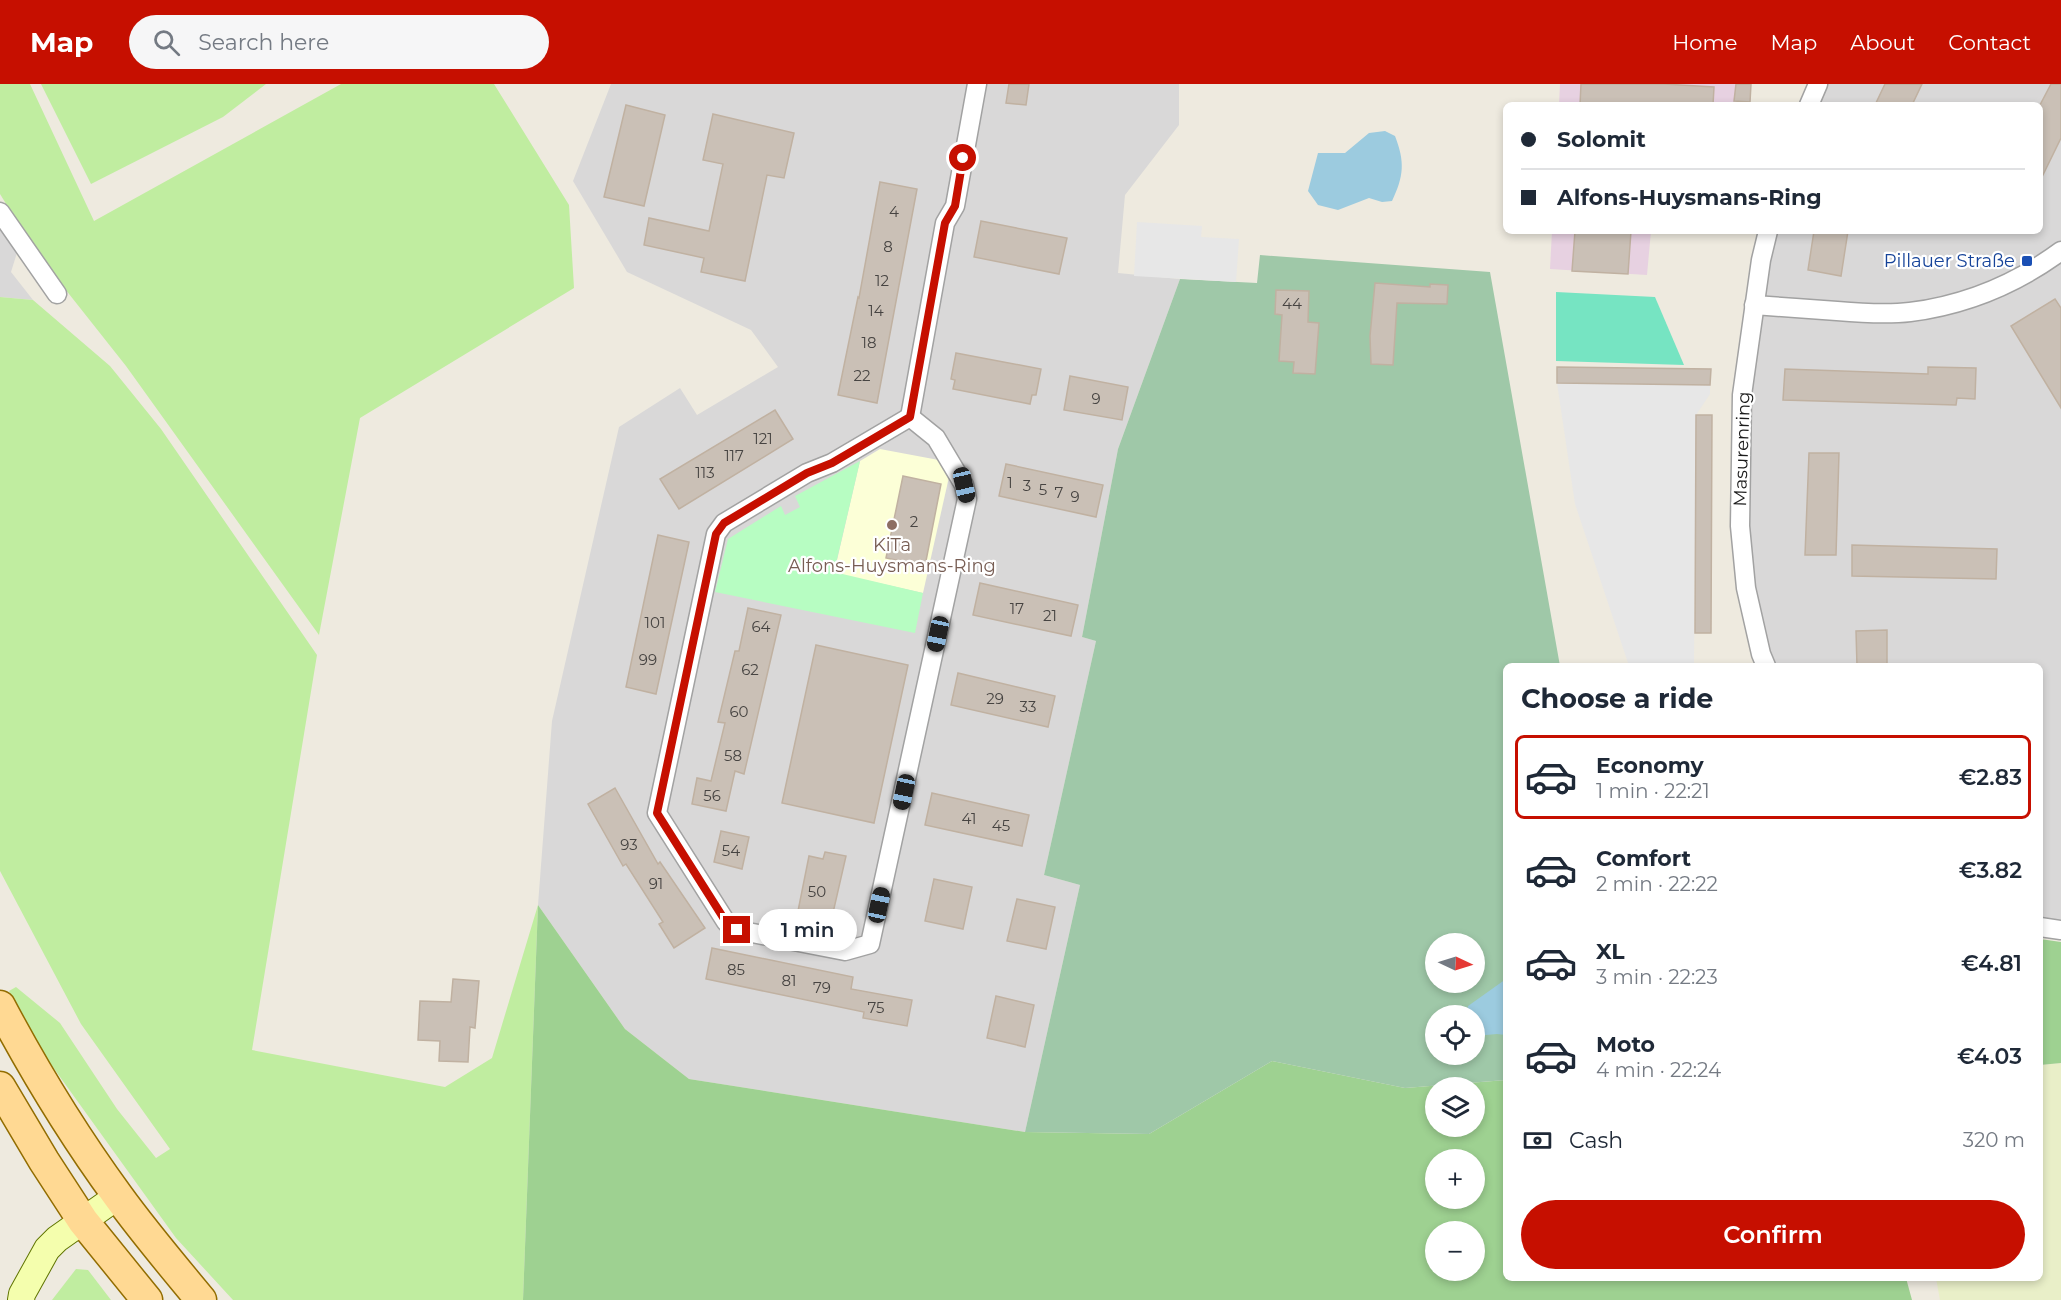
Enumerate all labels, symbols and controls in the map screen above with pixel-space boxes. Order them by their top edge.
search box [129,15,549,69]
text: Map [30,25,93,59]
icon: search [150,26,183,59]
text: Search here [198,29,329,56]
text: Home [1672,30,1737,55]
text: Map [1770,30,1817,55]
text: About [1850,30,1915,55]
text: Contact [1948,30,2031,55]
text: Solomit [1557,126,1646,153]
route start [949,144,976,171]
text: Alfons-Huysmans-Ring [1557,184,1822,211]
house number: 4 [889,202,899,221]
house number: 8 [883,237,893,256]
place label: Pillauer Straße [1884,250,2015,272]
marker: Pillauer Straße [2020,254,2034,268]
house number: 12 [875,271,889,290]
house number: 44 [1282,294,1302,313]
house number: 14 [868,301,884,320]
house number: 18 [862,333,877,352]
house number: 22 [853,366,871,385]
house number: 9 [1091,389,1101,408]
street label: Masurenring [1729,391,1755,507]
house number: 121 [753,429,773,448]
house number: 117 [724,446,744,465]
house number: 113 [695,463,715,482]
car [951,465,977,505]
house number: 1 [1007,473,1013,492]
house number: 3 [1023,476,1031,495]
house number: 5 [1039,480,1047,499]
house number: 7 [1055,483,1064,502]
house number: 9 [1070,487,1080,506]
house number: 2 [910,512,918,531]
marker: KiTa Alfons-Huysmans-Ring [885,518,899,532]
place label: KiTa Alfons-Huysmans-Ring [788,534,996,577]
house number: 17 [1010,599,1024,618]
house number: 21 [1043,606,1057,625]
house number: 101 [645,613,665,632]
car [925,615,951,653]
house number: 64 [751,617,771,636]
house number: 99 [639,650,657,669]
house number: 62 [741,660,759,679]
text: Choose a ride [1521,682,1713,715]
house number: 29 [986,689,1004,708]
house number: 33 [1020,697,1036,716]
house number: 60 [729,702,749,721]
house number: 58 [724,746,742,765]
icon: car [1524,750,1578,804]
text: Economy [1596,752,1704,779]
text: €2.83 [1959,764,2022,791]
car [891,773,917,811]
text: 1 min · 22:21 [1596,779,1710,803]
house number: 56 [703,786,721,805]
house number: 41 [962,809,976,828]
house number: 45 [992,816,1010,835]
house number: 93 [620,835,638,854]
house number: 54 [722,841,740,860]
icon: car [1524,843,1578,897]
text: Comfort [1596,845,1691,872]
text: €3.82 [1959,857,2022,884]
text: 2 min · 22:22 [1596,872,1718,896]
house number: 91 [649,874,663,893]
house number: 50 [808,882,826,901]
car [866,886,892,924]
callout: 1 min [758,909,857,951]
route end [723,916,750,943]
text: 1 min [781,918,834,942]
north arrow [1425,933,1485,993]
map controls [1425,933,1485,1281]
icon: car [1524,936,1578,990]
text: XL [1596,938,1625,965]
text: €4.81 [1961,950,2022,977]
house number: 85 [727,960,745,979]
text: 3 min · 22:23 [1596,965,1718,989]
house number: 81 [782,971,797,990]
house number: 79 [813,978,831,997]
house number: 75 [867,998,885,1017]
button: locate [1425,1005,1485,1065]
icon: car [1524,1029,1578,1083]
text: Moto [1596,1031,1655,1058]
text: €4.03 [1957,1043,2022,1070]
text: 4 min · 22:24 [1596,1058,1721,1082]
button: layers [1425,1077,1485,1137]
icon: cash [1521,1124,1554,1157]
text: Cash [1569,1127,1623,1154]
text: 320 m [1963,1128,2025,1152]
button: + [1425,1149,1485,1209]
button: Confirm [1521,1200,2025,1269]
button: − [1425,1221,1485,1281]

